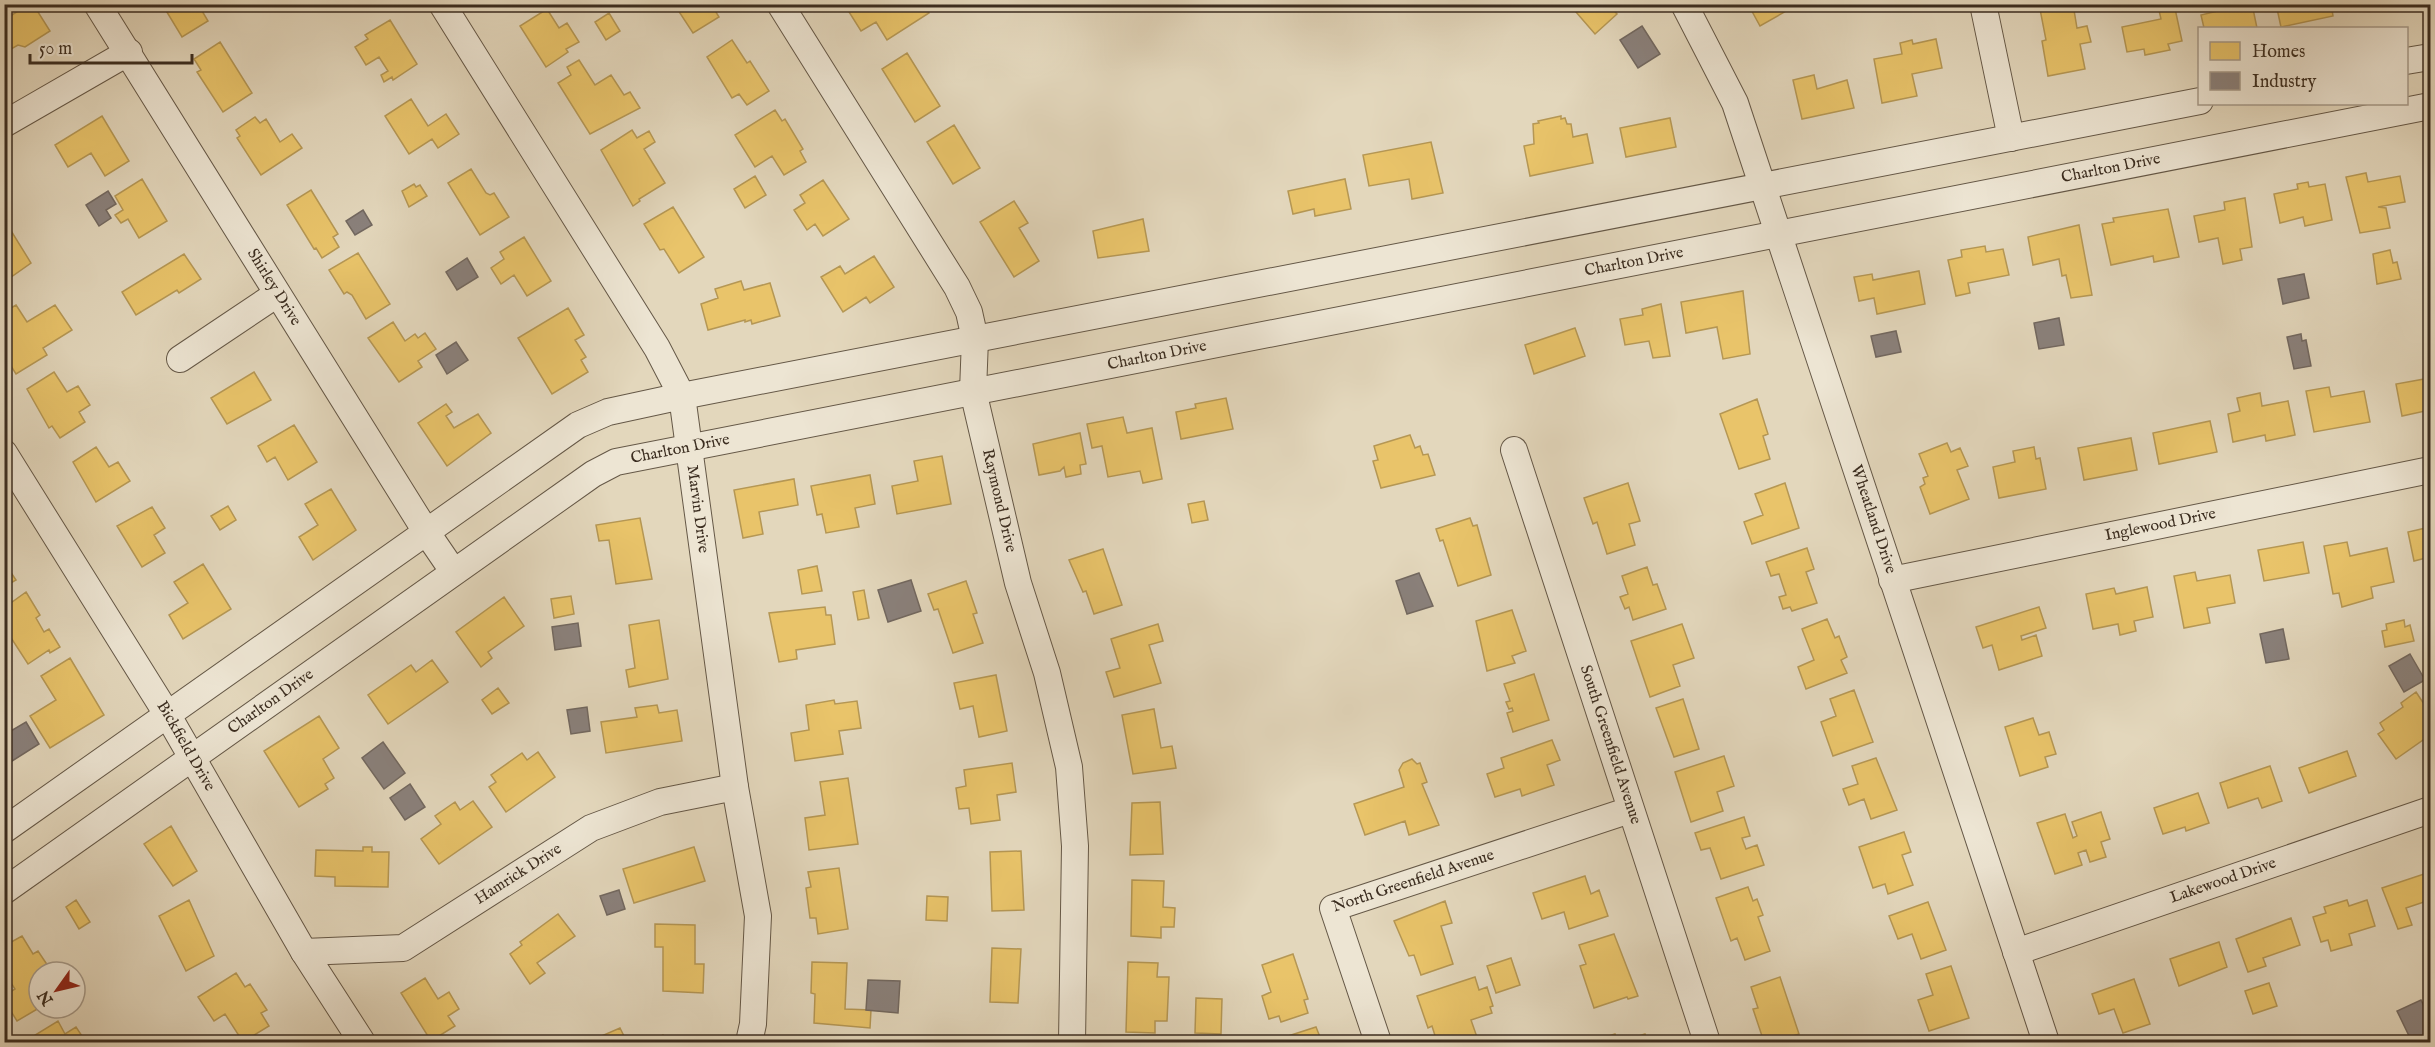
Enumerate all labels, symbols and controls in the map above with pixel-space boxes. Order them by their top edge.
scale bar [30,27,192,65]
legend [2198,27,2408,105]
text: 50 m [39,38,72,61]
text: Homes [2252,41,2305,64]
text: Industry [2252,71,2316,94]
street label: Charlton Drive [2060,149,2162,188]
street label: Charlton Drive [1583,243,1685,282]
street label: Shirley Drive [242,245,305,330]
street label: Charlton Drive [1106,336,1208,375]
street label: Charlton Drive [629,430,731,469]
street label: Raymond Drive [977,447,1021,554]
street label: Wheatland Drive [1846,462,1900,576]
street label: Marvin Drive [681,464,713,554]
street label: Inglewood Drive [2103,504,2218,546]
street label: South Greenfield Avenue [1575,663,1645,827]
street label: Charlton Drive [224,665,318,739]
street label: Bickfield Drive [152,698,219,795]
street label: Hamrick Drive [471,839,566,909]
street label: North Greenfield Avenue [1330,845,1497,917]
street label: Lakewood Drive [2167,853,2279,908]
north arrow [27,960,87,1020]
text: N [34,986,59,1009]

